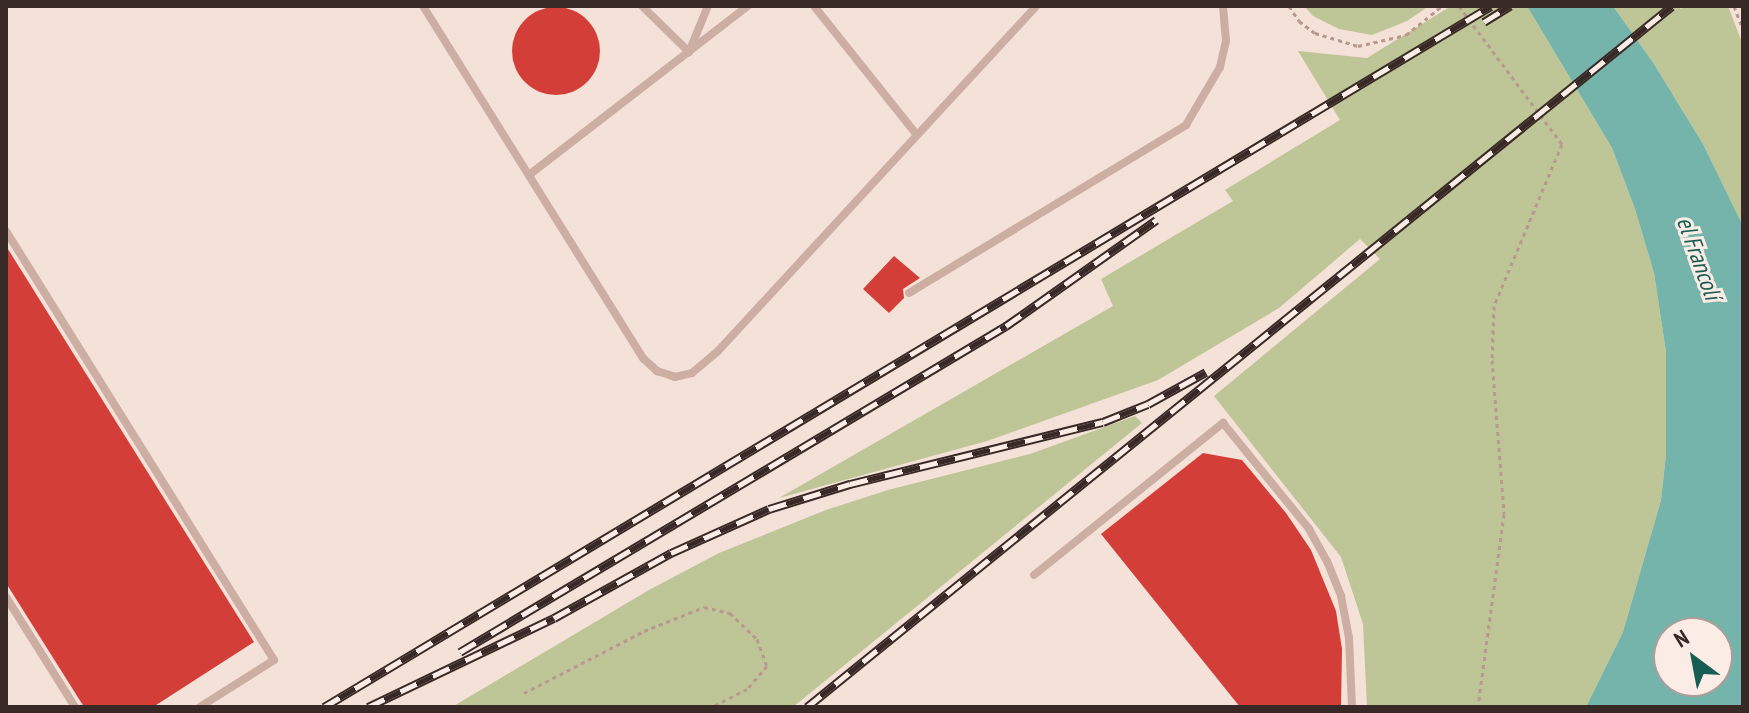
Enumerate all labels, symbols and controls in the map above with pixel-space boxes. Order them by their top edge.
water label: el Francolí [1671,212,1727,304]
north arrow [1653,617,1733,697]
text: N [1669,623,1694,653]

